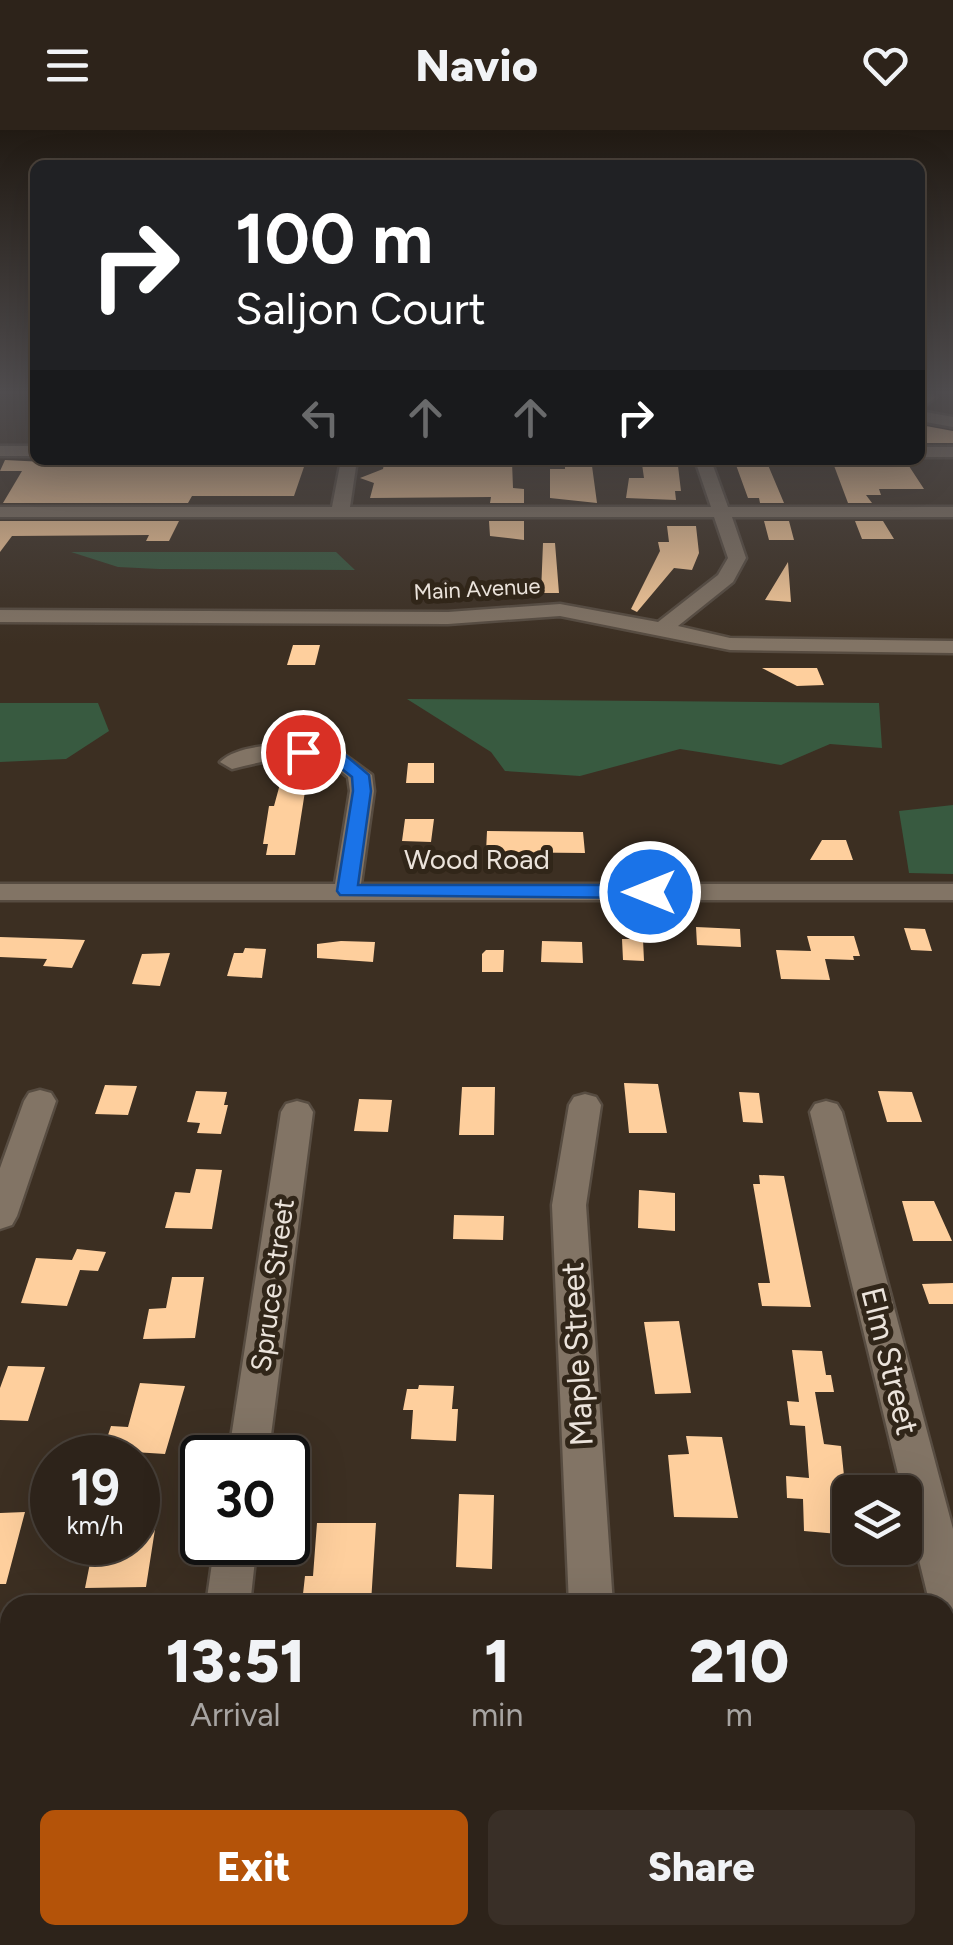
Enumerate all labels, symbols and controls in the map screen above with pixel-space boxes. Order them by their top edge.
icon: menu [40,38,95,93]
text: Navio [415,38,538,92]
icon: heart [858,38,913,93]
text: 100 m [235,196,433,281]
icon: right [70,200,200,330]
text: Saljon Court [235,281,486,335]
icon: left [293,390,348,445]
icon: ahead [398,390,453,445]
icon: ahead [503,390,558,445]
icon: right [608,390,663,445]
street label: Main Avenue [413,572,541,606]
pin [261,710,346,795]
icon: arrive [276,725,331,780]
position arrow [598,840,702,944]
street label: Wood Road [404,842,550,876]
street label: Spruce Street [243,1196,301,1374]
street label: Maple Street [553,1261,601,1447]
street label: Elm Street [853,1283,927,1439]
speed limit sign: 30 [180,1435,310,1565]
text: 19 [70,1457,120,1518]
map controls [832,1475,922,1565]
button: layers [832,1475,922,1565]
text: km/h [66,1510,124,1540]
text: 13:51 [166,1625,305,1697]
text: 1 [484,1625,510,1697]
text: 210 [689,1625,789,1697]
text: Arrival [190,1696,281,1734]
text: min [471,1696,523,1734]
text: m [726,1696,753,1734]
button: Exit [40,1810,468,1925]
button: Share [488,1810,915,1925]

